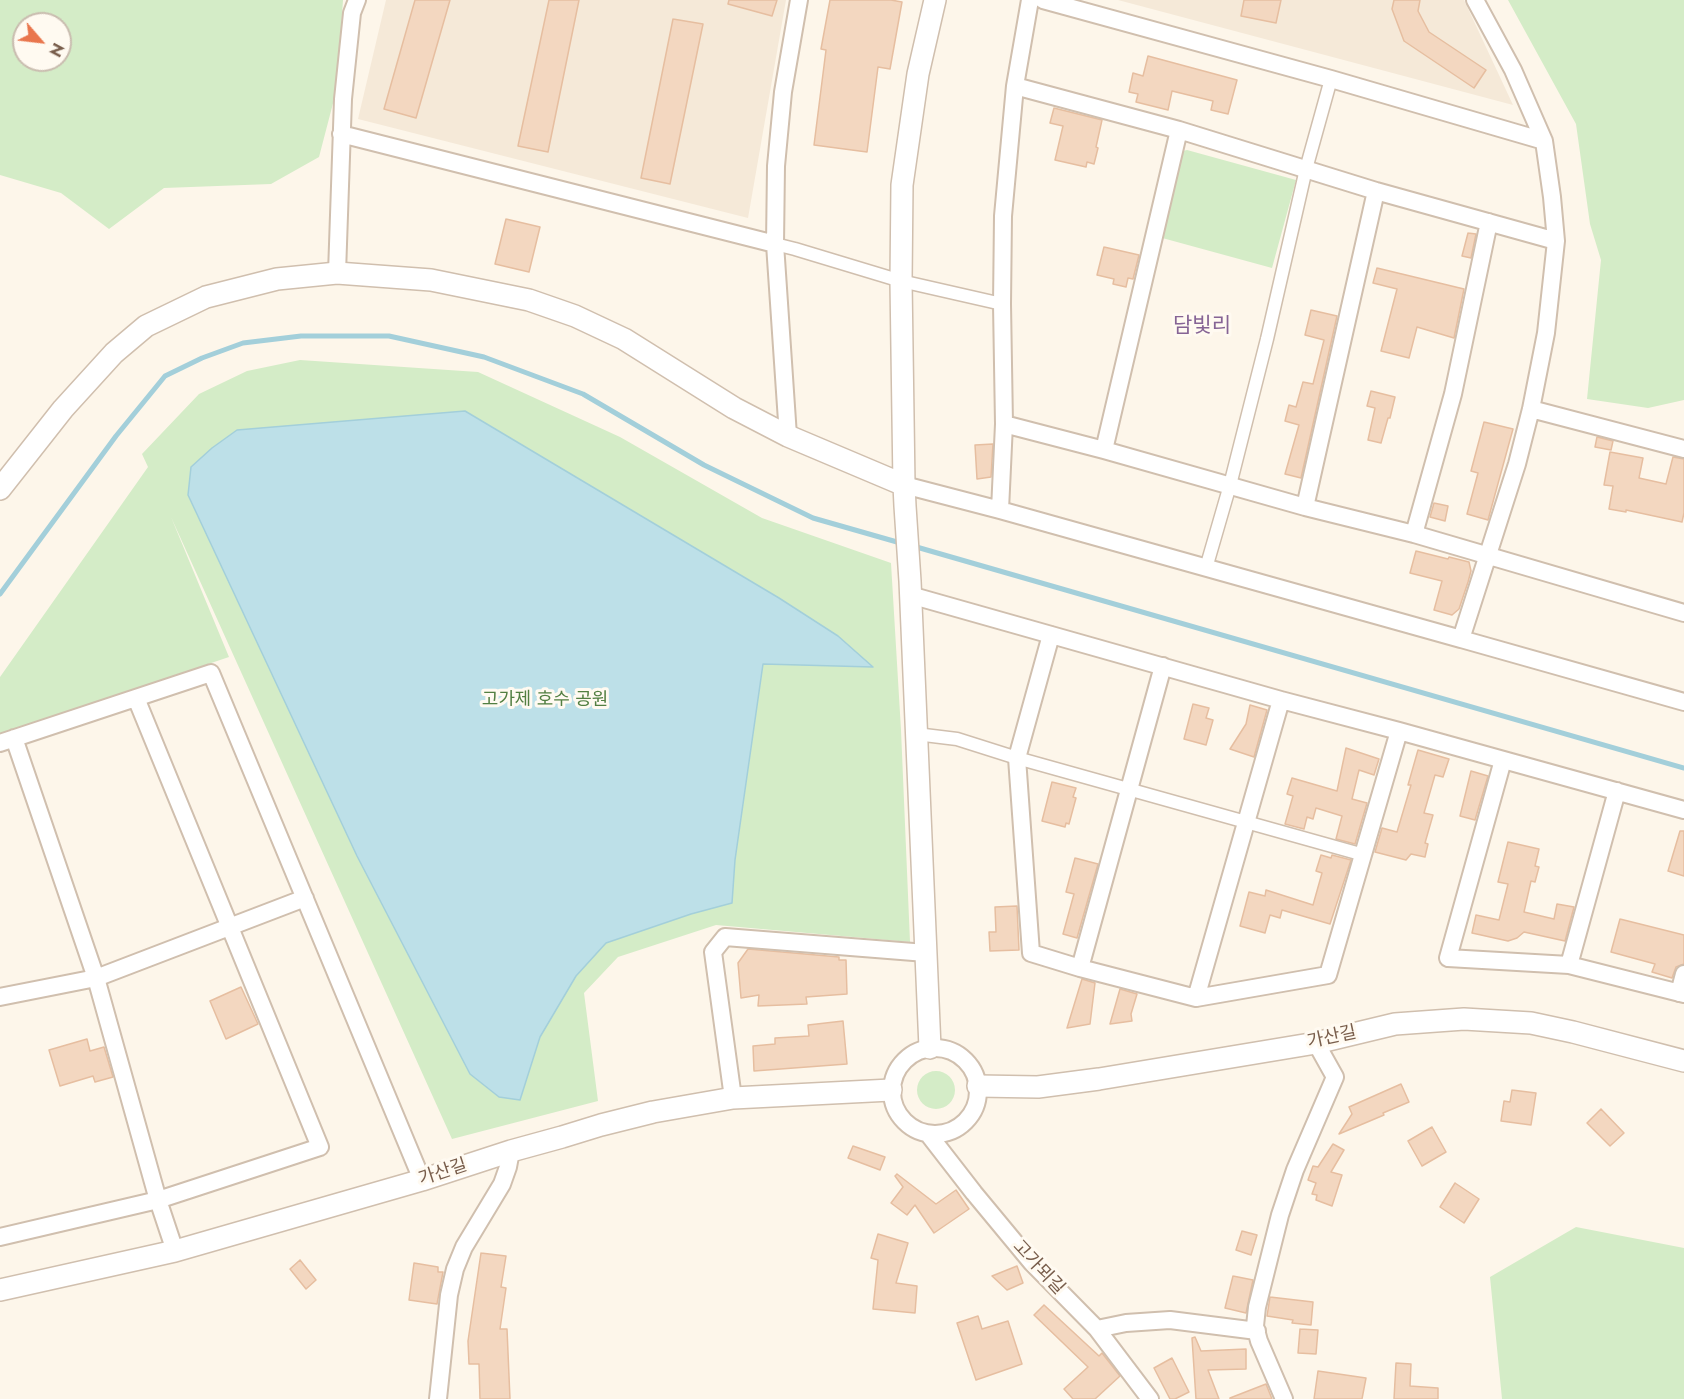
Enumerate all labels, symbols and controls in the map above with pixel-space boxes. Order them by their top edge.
north arrow [12,12,72,72]
text: N [43,39,70,61]
district label: 담빛리 [1173,314,1231,340]
park label: 고가제 호수 공원 [482,690,608,712]
street label: 가산길 [1305,1022,1359,1054]
street label: 가산길 [416,1155,470,1191]
street label: 고가뫼길 [1008,1236,1068,1300]

